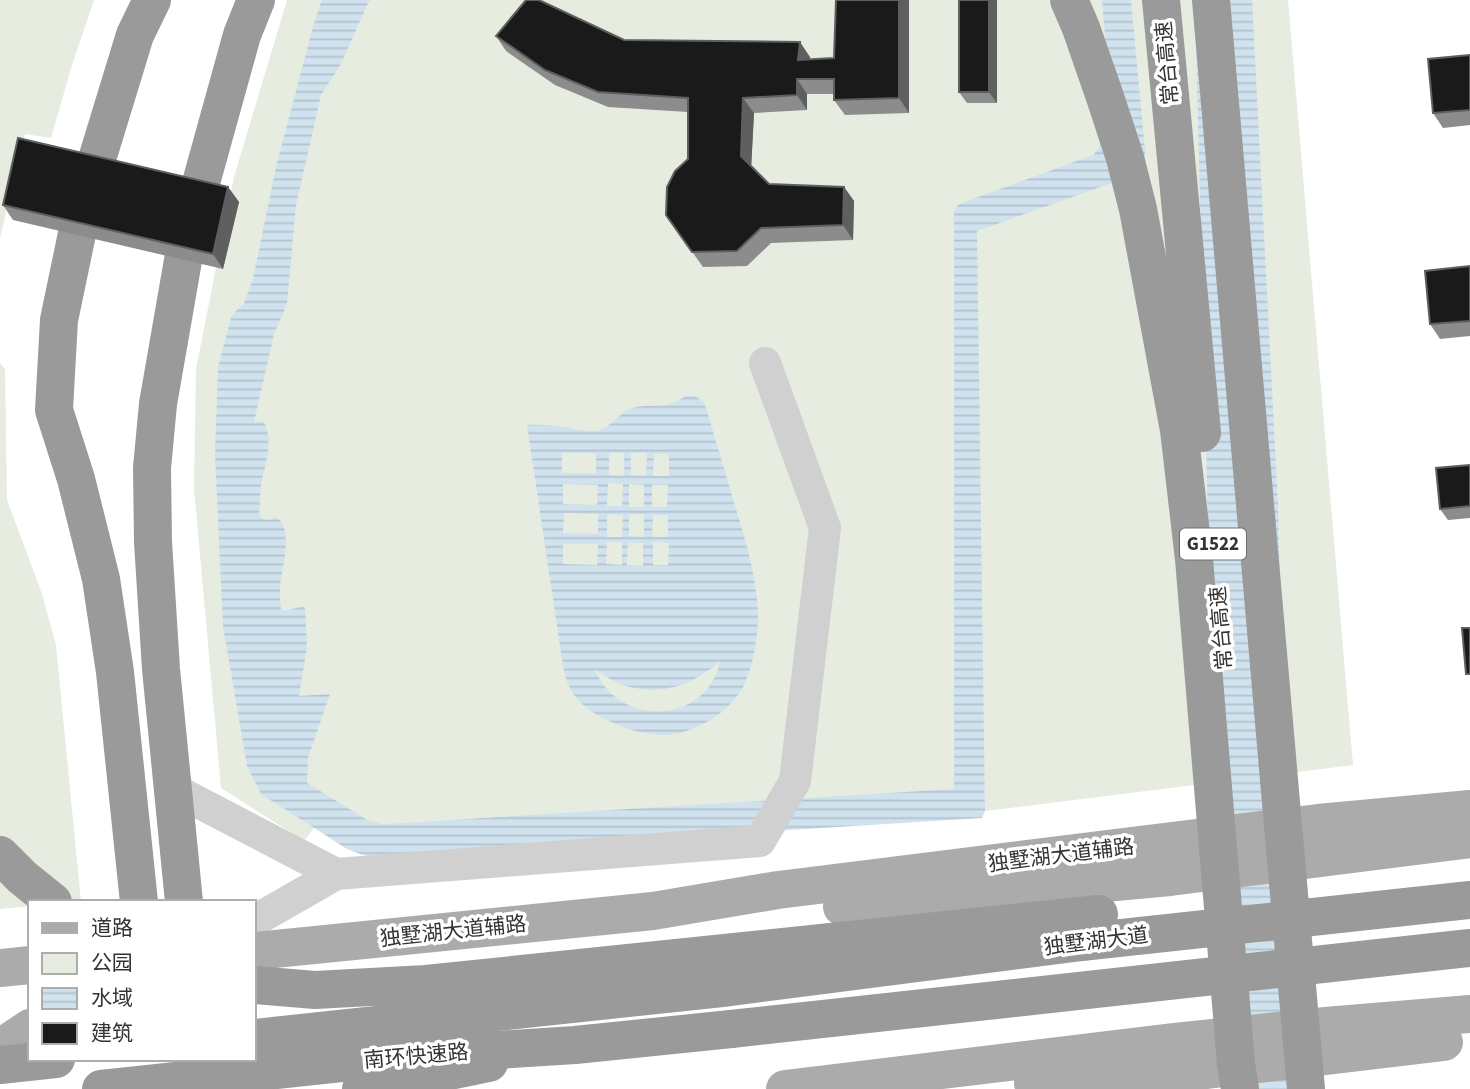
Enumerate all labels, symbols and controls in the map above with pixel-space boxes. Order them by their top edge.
street label: 常台高速 [1148,20,1186,106]
road number: G1522 [1180,528,1246,559]
street label: 常台高速 [1202,585,1240,671]
street label: 独墅湖大道辅路 [986,831,1136,879]
legend [28,900,256,1061]
street label: 独墅湖大道辅路 [378,908,528,954]
text: 道路 [91,913,133,943]
street label: 独墅湖大道 [1042,920,1150,962]
text: 公园 [91,948,133,978]
text: 水域 [91,983,133,1013]
text: 建筑 [91,1018,133,1048]
street label: 南环快速路 [362,1036,470,1076]

